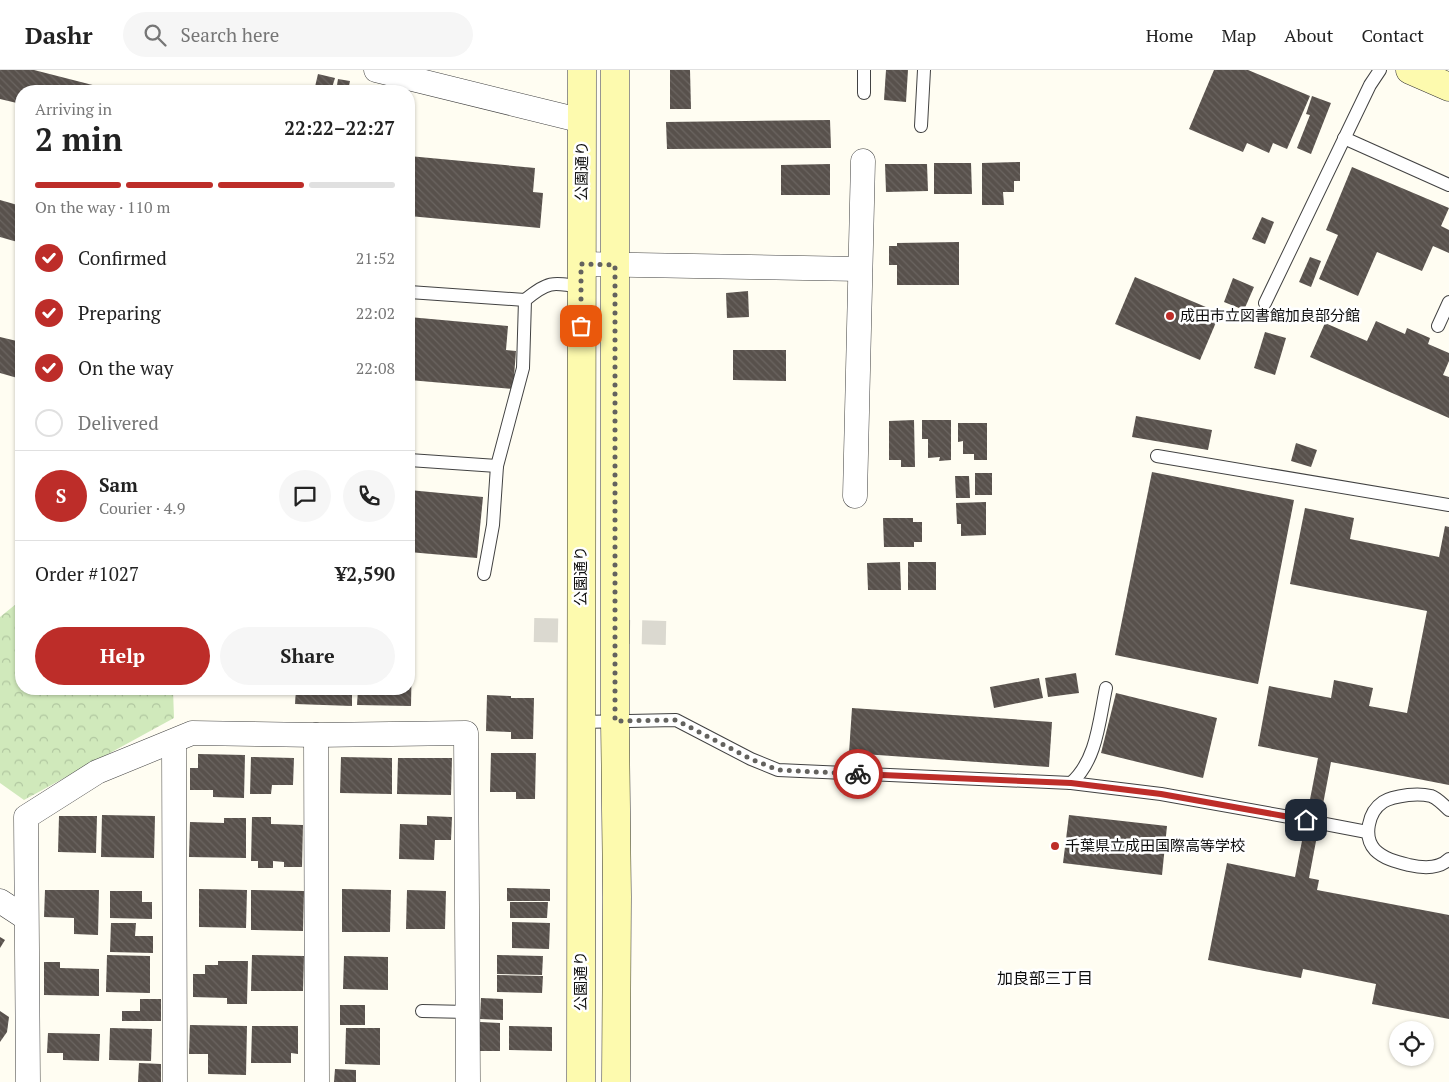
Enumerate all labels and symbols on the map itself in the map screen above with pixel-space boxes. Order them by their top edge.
street label: 公園通り [570,141,592,201]
pin [560,305,602,347]
place label: 成田市立図書館加良部分館 [1180,305,1360,325]
marker: 成田市立図書館加良部分館 [1164,310,1176,322]
street label: 公園通り [570,546,590,606]
courier [833,749,883,799]
pin [1285,799,1327,841]
place label: 千葉県立成田国際高等学校 [1065,835,1245,855]
marker: 千葉県立成田国際高等学校 [1049,840,1061,852]
street label: 公園通り [570,951,590,1011]
district label: 加良部三丁目 [997,967,1093,989]

